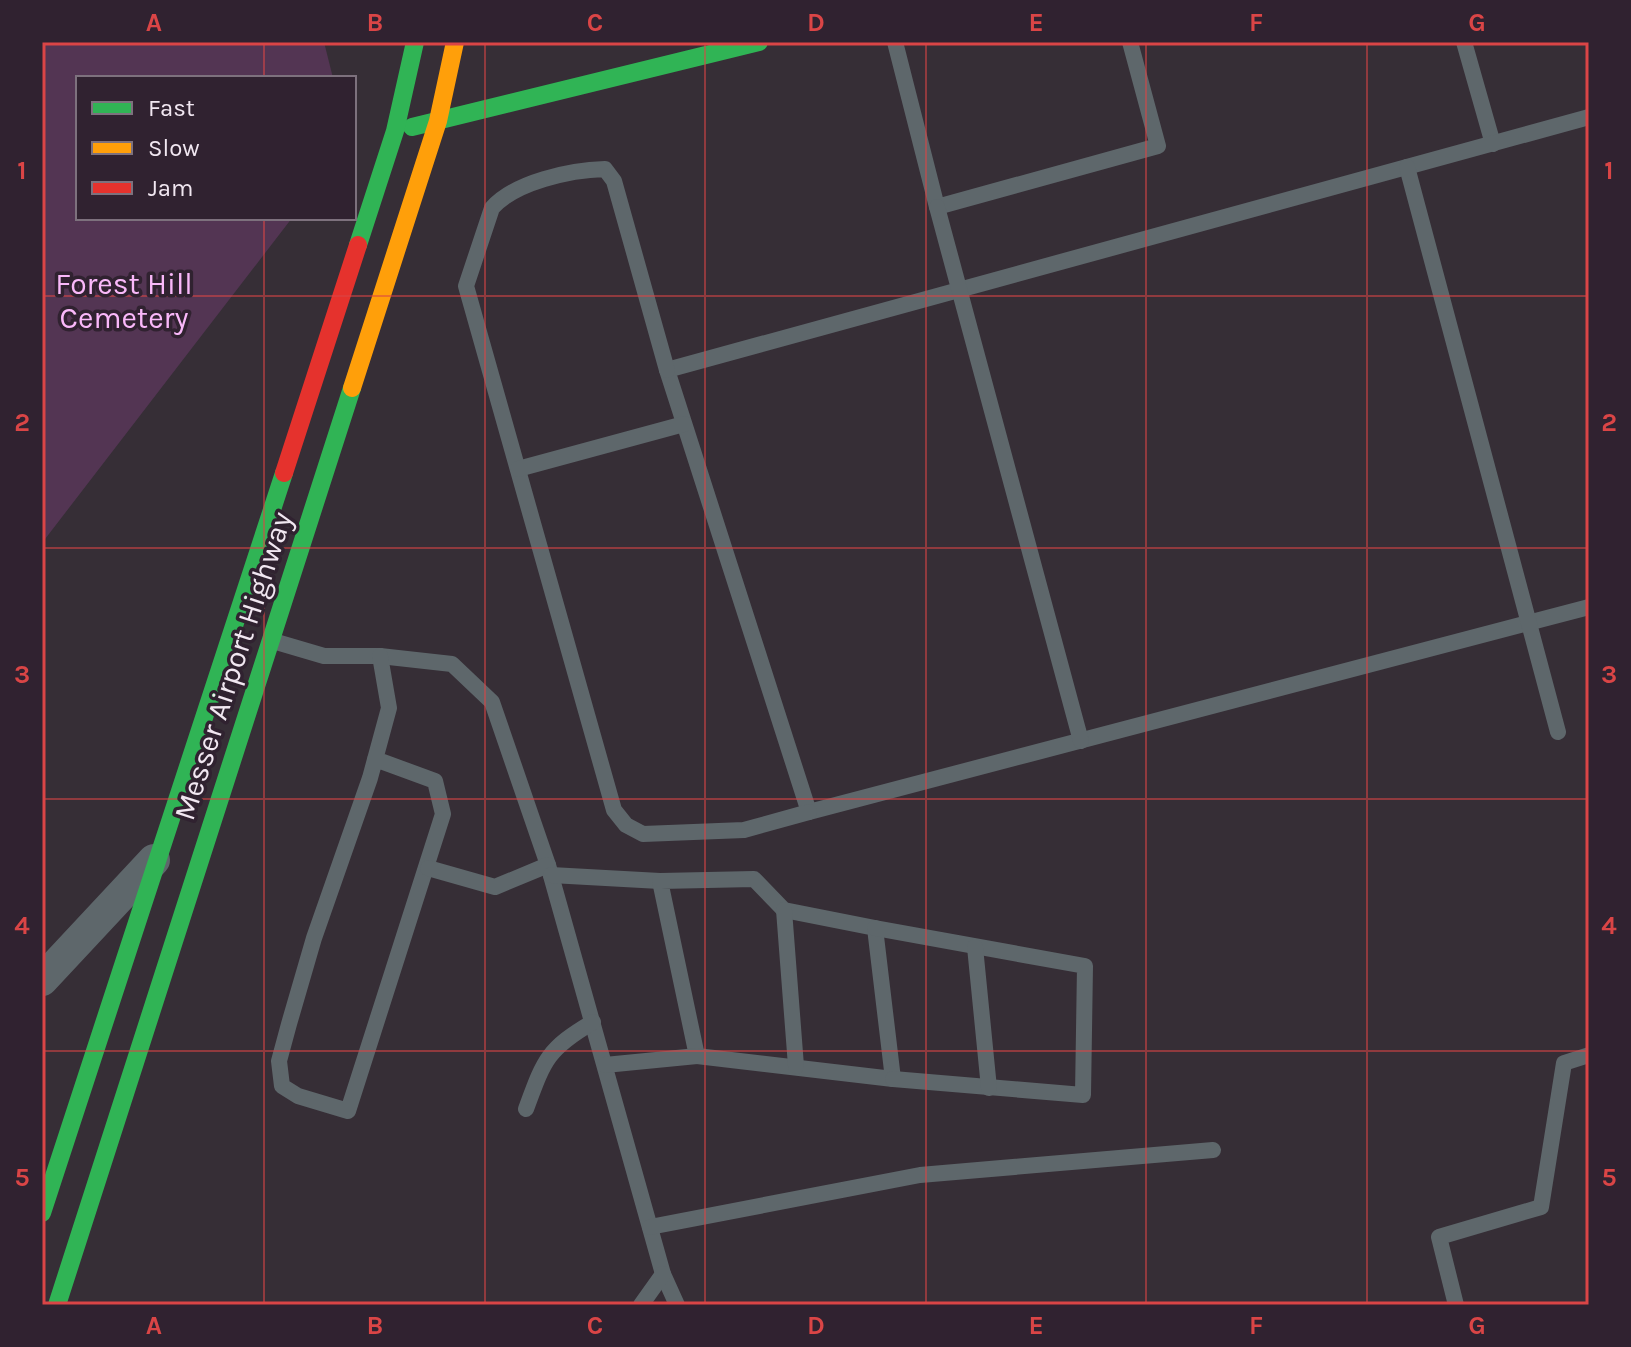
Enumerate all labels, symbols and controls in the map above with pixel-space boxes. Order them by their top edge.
text: A [146,7,162,38]
text: B [367,7,383,38]
text: C [587,7,603,38]
text: D [807,7,825,38]
text: E [1028,7,1044,38]
text: F [1249,7,1263,38]
text: G [1468,7,1486,38]
legend [76,76,356,220]
text: Fast [148,94,195,122]
text: Slow [148,134,200,162]
text: 1 [17,155,27,186]
text: 1 [1604,155,1614,186]
text: Jam [148,174,193,202]
park label: Forest Hill Cemetery [55,266,193,336]
text: 2 [14,407,30,438]
text: 2 [1601,407,1617,438]
street label: Messer Airport Highway [166,507,300,825]
text: 3 [14,659,30,690]
text: 3 [1601,659,1617,690]
text: 4 [14,910,30,941]
text: 4 [1601,910,1617,941]
text: 5 [14,1162,30,1193]
text: 5 [1601,1162,1617,1193]
text: A [146,1310,162,1341]
text: B [367,1310,383,1341]
text: C [587,1310,603,1341]
text: D [807,1310,825,1341]
text: E [1028,1310,1044,1341]
text: F [1249,1310,1263,1341]
text: G [1468,1310,1486,1341]

